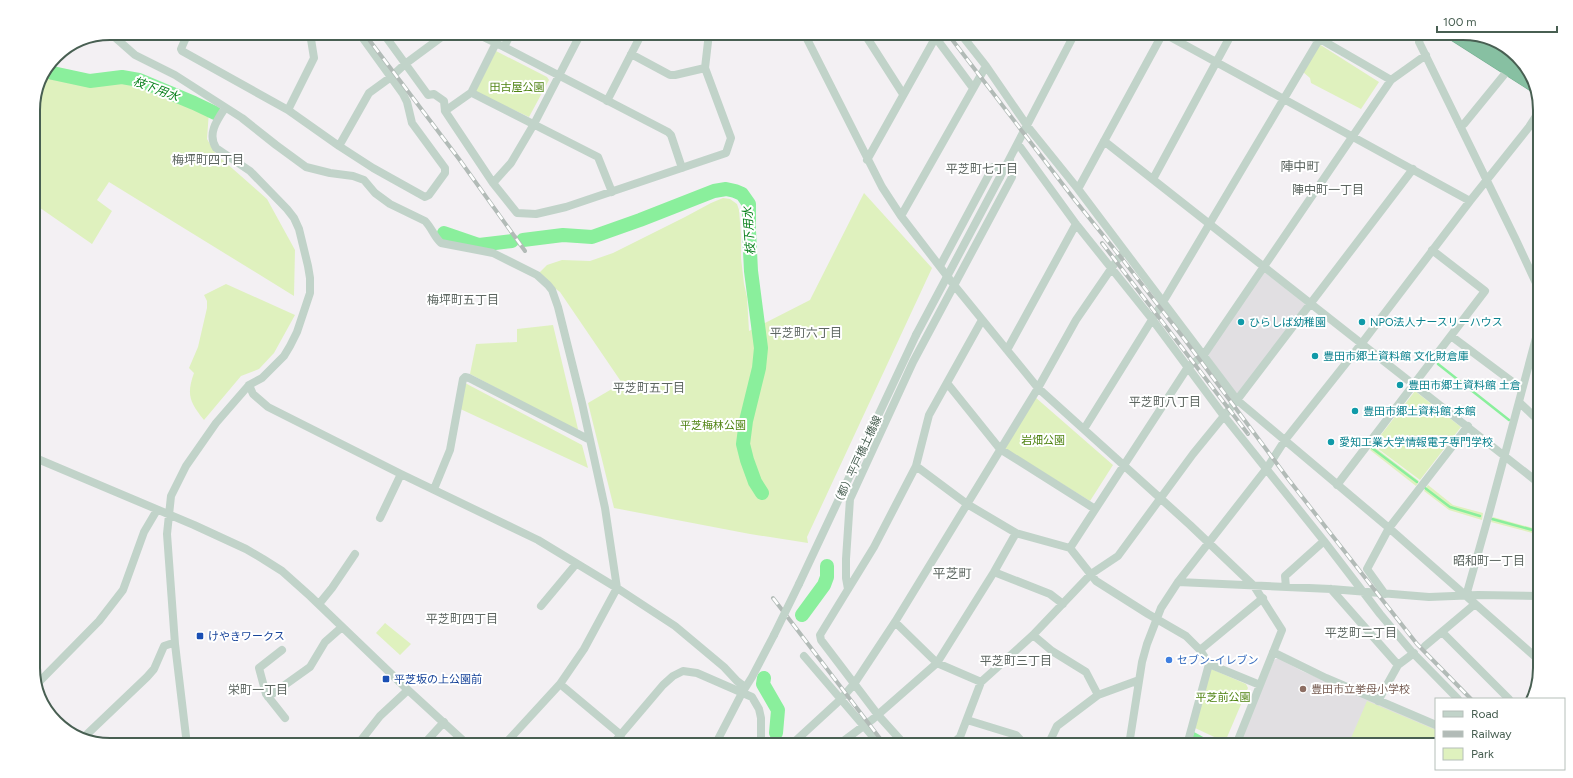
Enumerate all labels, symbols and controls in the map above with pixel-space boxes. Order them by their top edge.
scale bar [1437,8,1557,34]
text: 100 m [1443,15,1477,29]
water label: 枝下用水 [131,74,183,105]
park label: 田古屋公園 [490,81,545,94]
district label: 梅坪町四丁目 [172,153,244,167]
district label: 陣中町 [1280,159,1320,174]
district label: 平芝町七丁目 [946,162,1018,176]
district label: 陣中町一丁目 [1292,183,1364,197]
water label: 枝下用水 [740,205,758,255]
district label: 梅坪町五丁目 [427,293,499,307]
place label: ひらしば幼稚園 [1249,316,1326,329]
place label: NPO法人ナースリーハウス [1370,316,1503,329]
marker: ひらしば幼稚園 [1236,317,1246,327]
marker: NPO法人ナースリーハウス [1357,317,1367,327]
district label: 平芝町六丁目 [770,326,842,340]
place label: 豊田市郷土資料館 文化財倉庫 [1323,350,1469,363]
marker: 豊田市郷土資料館 文化財倉庫 [1310,351,1320,361]
place label: 豊田市郷土資料館 土倉 [1408,379,1521,392]
marker: 豊田市郷土資料館 土倉 [1395,380,1405,390]
district label: 平芝町五丁目 [613,381,685,395]
district label: 平芝町八丁目 [1129,395,1201,409]
place label: 豊田市郷土資料館 本館 [1363,405,1476,418]
marker: 豊田市郷土資料館 本館 [1350,406,1360,416]
street label: （都）平戸橋土橋線 [831,414,884,509]
park label: 平芝梅林公園 [680,419,746,432]
park label: 岩畑公園 [1021,434,1065,447]
place label: 愛知工業大学情報電子専門学校 [1339,436,1493,449]
marker: 愛知工業大学情報電子専門学校 [1326,437,1336,447]
district label: 昭和町一丁目 [1453,554,1525,568]
district label: 平芝町 [932,566,972,581]
district label: 平芝町四丁目 [426,612,498,626]
district label: 平芝町二丁目 [1325,626,1397,640]
place label: けやきワークス [208,630,285,643]
marker: けやきワークス [195,631,205,641]
district label: 平芝町三丁目 [980,654,1052,668]
place label: セブン-イレブン [1177,654,1259,667]
marker: セブン-イレブン [1164,655,1174,665]
place label: 平芝坂の上公園前 [394,673,482,686]
marker: 平芝坂の上公園前 [381,674,391,684]
district label: 栄町一丁目 [228,683,288,697]
place label: 豊田市立挙母小学校 [1311,683,1410,696]
marker: 豊田市立挙母小学校 [1298,684,1308,694]
park label: 平芝前公園 [1196,691,1251,704]
legend [1435,698,1565,770]
text: Road [1471,707,1499,721]
text: Railway [1471,727,1512,741]
text: Park [1471,747,1494,761]

